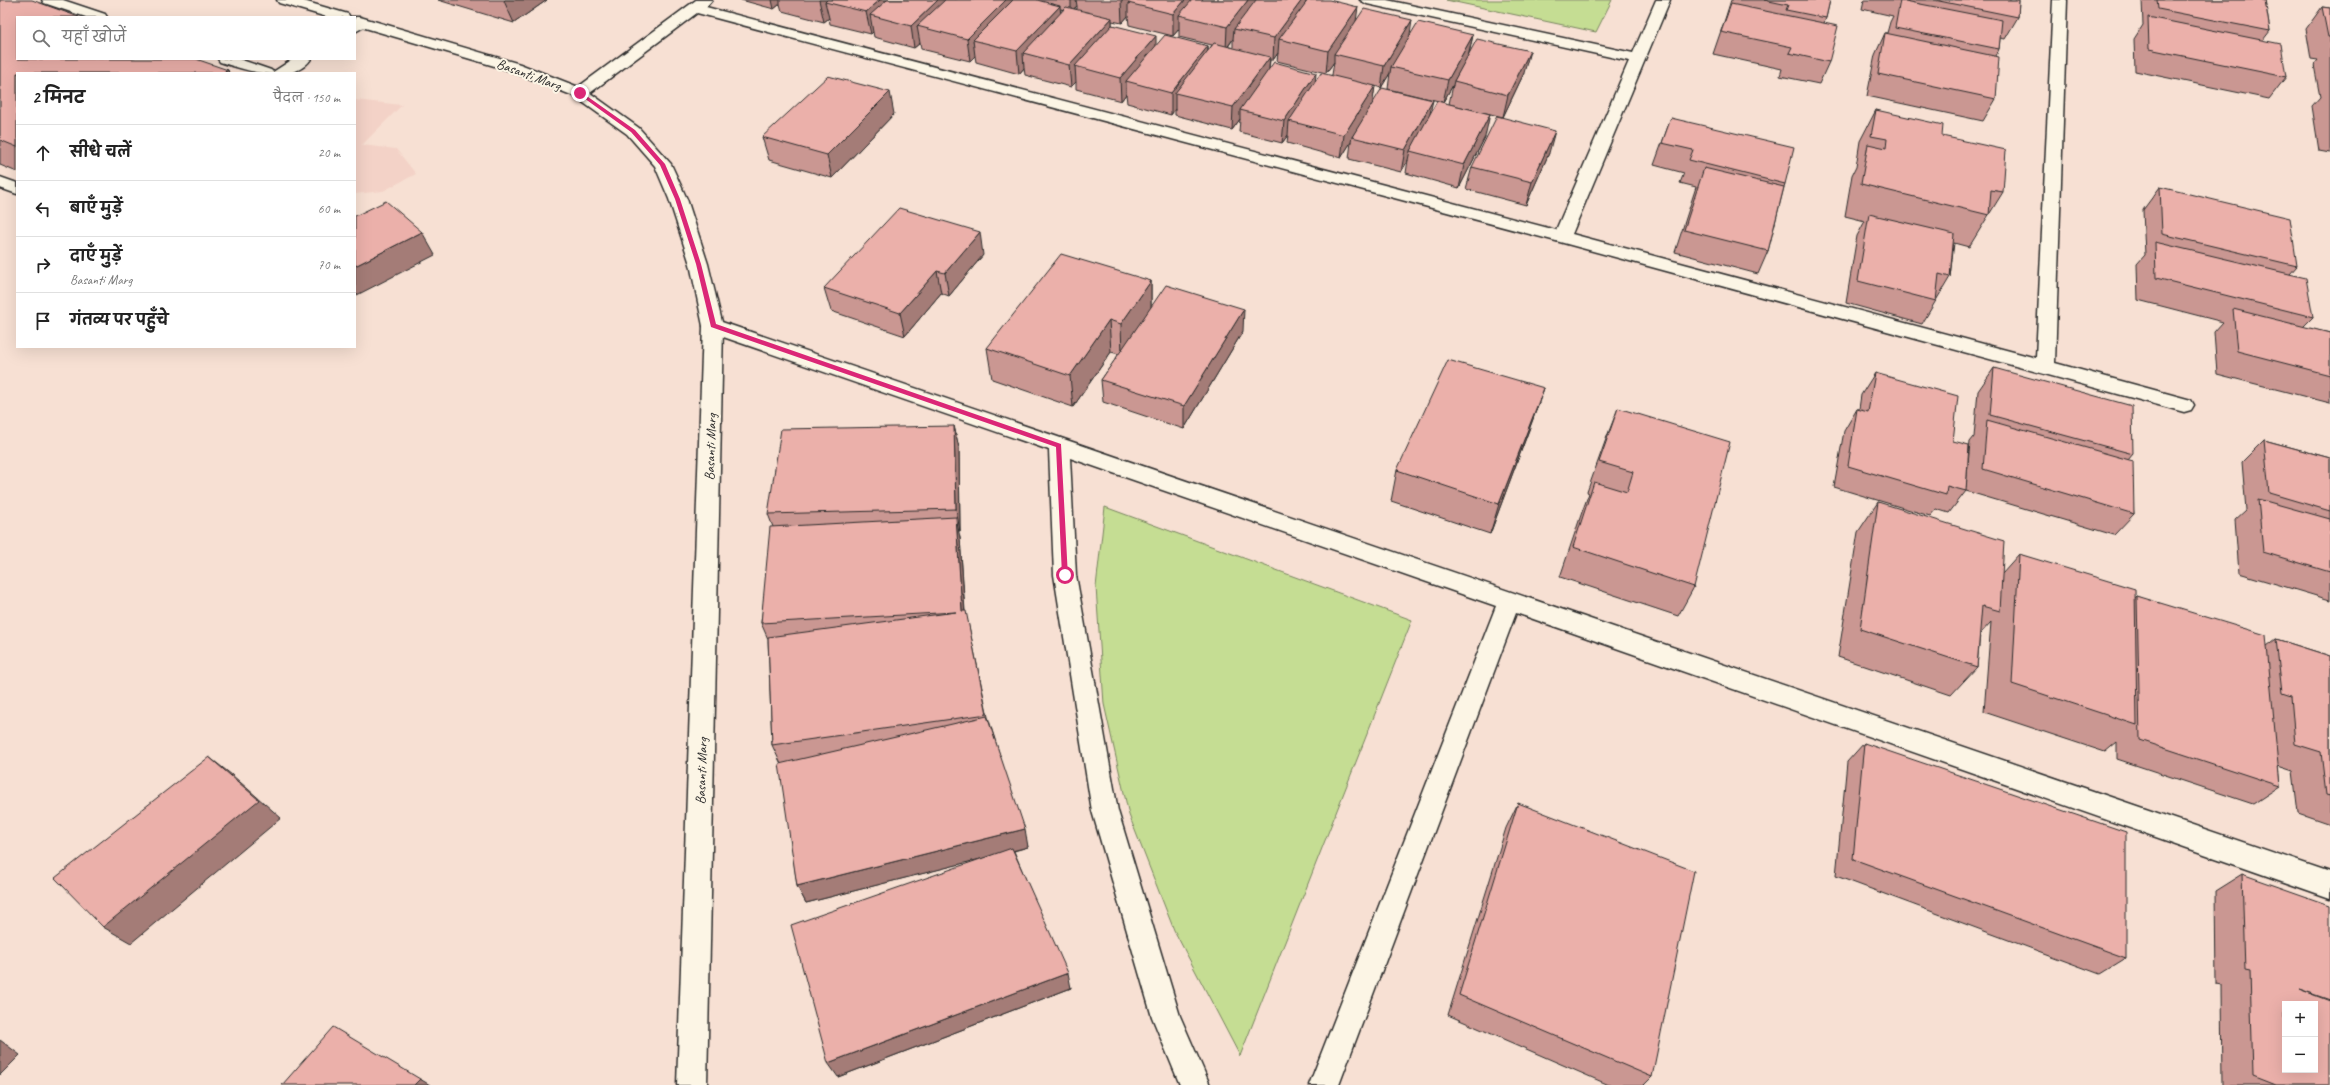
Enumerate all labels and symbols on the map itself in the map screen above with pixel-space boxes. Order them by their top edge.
street label: Basanti Marg [494,55,564,94]
route end [571,84,589,102]
street label: Basanti Marg [701,412,720,481]
route start [1056,566,1074,584]
street label: Basanti Marg [692,736,711,805]

